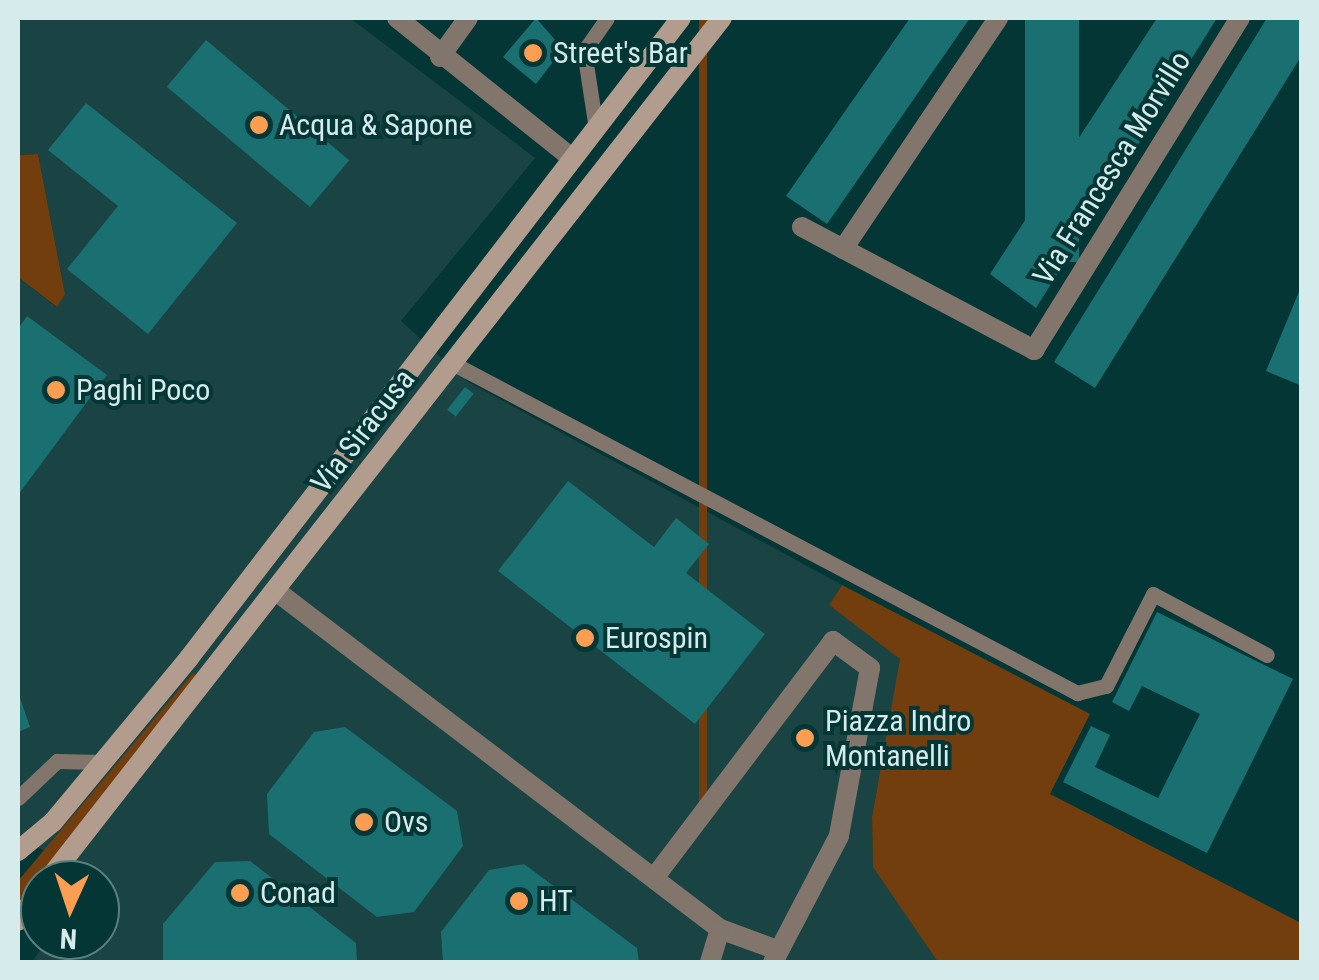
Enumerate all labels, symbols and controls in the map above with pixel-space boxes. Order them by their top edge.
place label: Street's Bar [553,35,688,71]
marker: Street's Bar [522,42,544,64]
street label: Via Francesca Morvillo [1026,44,1198,292]
place label: Acqua & Sapone [279,107,473,143]
marker: Acqua & Sapone [248,114,270,136]
street label: Via Siracusa [304,362,422,500]
place label: Paghi Poco [76,372,210,408]
marker: Paghi Poco [45,379,67,401]
place label: Eurospin [605,620,708,656]
marker: Eurospin [574,627,596,649]
place label: Piazza Indro Montanelli [825,703,971,774]
marker: Piazza Indro Montanelli [794,727,816,749]
place label: Ovs [384,804,429,840]
marker: Ovs [353,811,375,833]
north arrow [20,860,120,960]
place label: Conad [260,875,336,911]
marker: Conad [229,882,251,904]
place label: HT [539,883,573,919]
marker: HT [508,890,530,912]
text: N [59,922,78,955]

